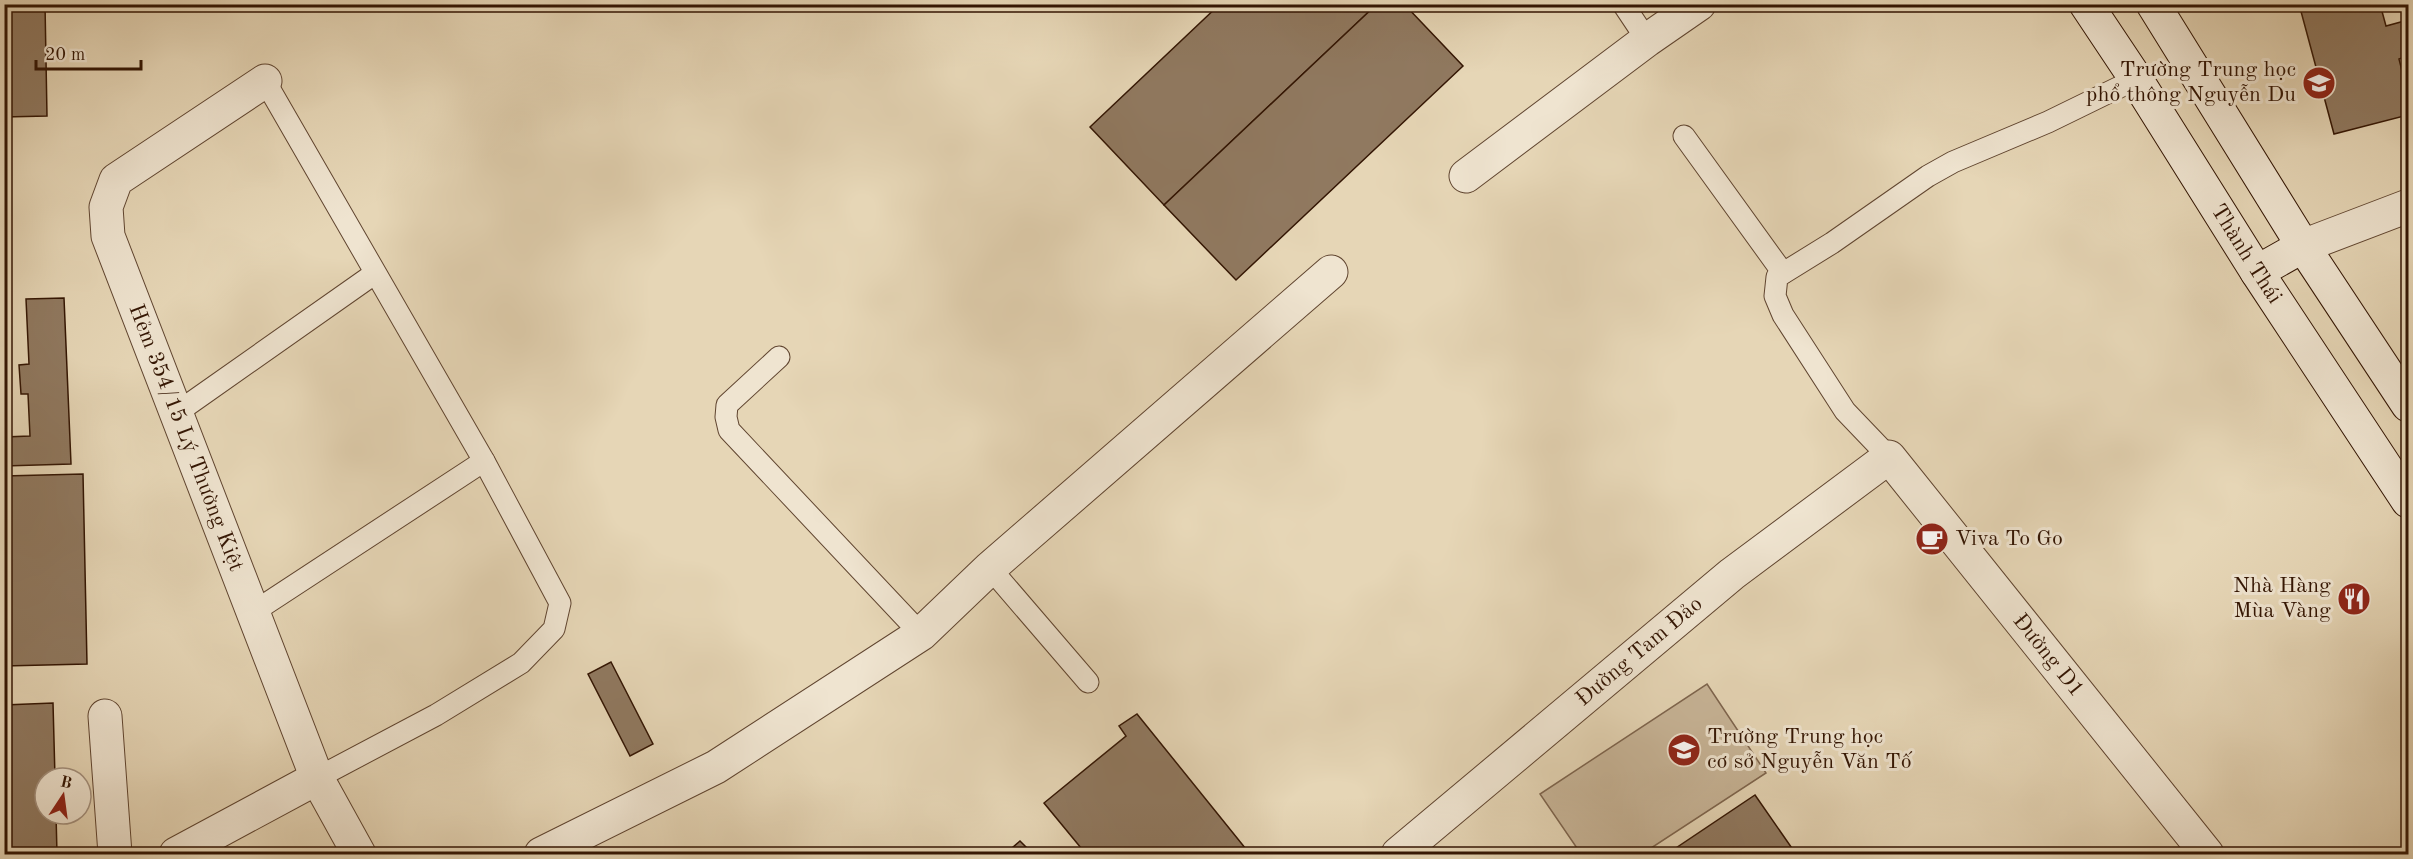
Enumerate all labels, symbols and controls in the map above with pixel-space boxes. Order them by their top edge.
scale bar [36,33,141,71]
text: 20 m [45,46,85,64]
place label: Trường Trung học phổ thông Nguyễn Du [2086,59,2296,106]
school or university icon: Trường Trung học phổ thông Nguyễn Du [2301,65,2337,101]
street label: Thành Thái [2207,201,2286,308]
street label: Hẻm 354/15 Lý Thường Kiệt [124,301,247,574]
cafe icon: Viva To Go [1914,521,1950,557]
place label: Viva To Go [1955,528,2063,550]
place label: Nhà Hàng Mùa Vàng [2233,575,2331,622]
restaurant icon: Nhà Hàng Mùa Vàng [2336,581,2372,617]
street label: Đường Tam Đảo [1572,593,1707,711]
street label: Đường D1 [2008,610,2088,701]
place label: Trường Trung học cơ sở Nguyễn Văn Tố [1707,726,1913,773]
school or university icon: Trường Trung học cơ sở Nguyễn Văn Tố [1666,732,1702,768]
north arrow [33,766,93,826]
text: B [59,774,73,792]

